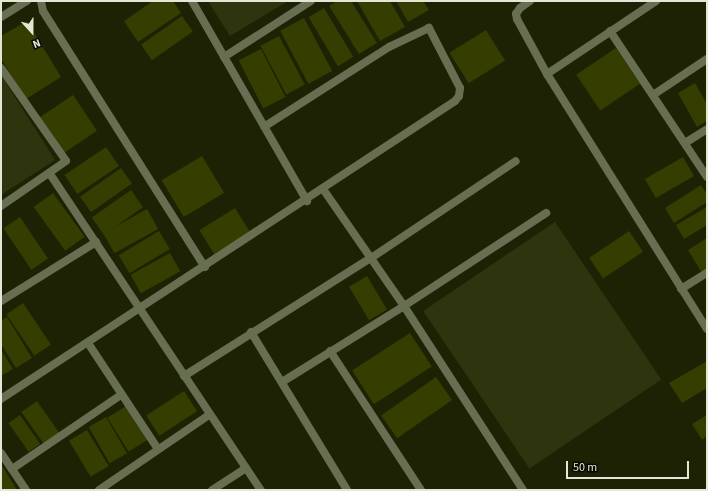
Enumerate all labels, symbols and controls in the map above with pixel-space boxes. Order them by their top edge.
north arrow [12,12,52,52]
text: N [30,35,43,52]
scale bar [568,453,691,479]
text: 50 m [573,459,597,476]

